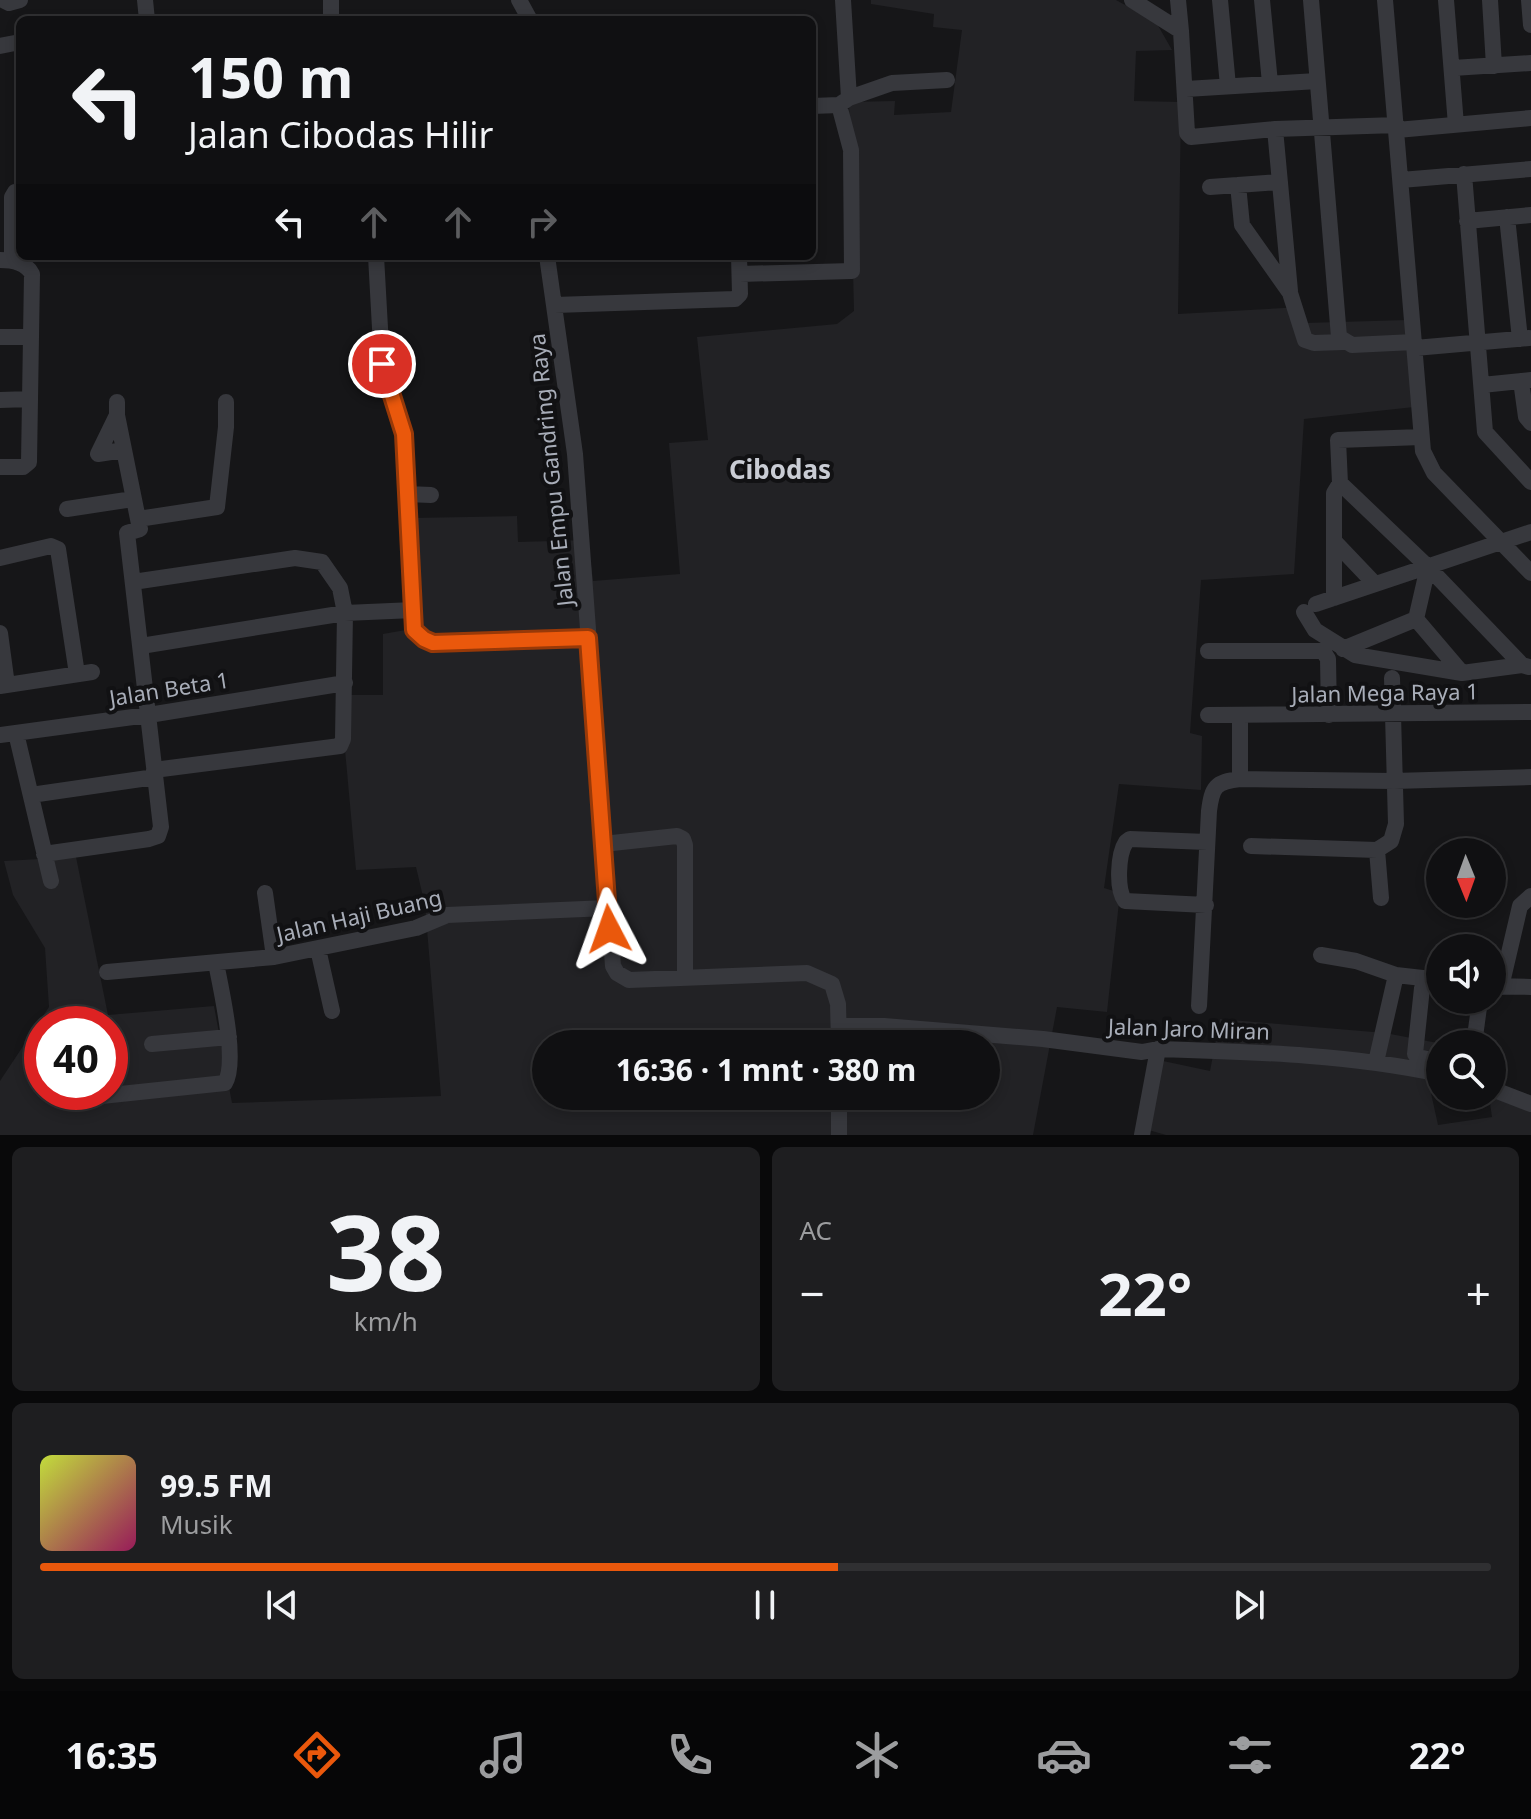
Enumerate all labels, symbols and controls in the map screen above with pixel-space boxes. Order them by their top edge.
text: 150 m [188,38,353,114]
icon: left [56,48,160,152]
text: Jalan Cibodas Hilir [188,110,493,159]
icon: left [268,200,312,244]
icon: ahead [352,200,396,244]
icon: ahead [436,200,480,244]
icon: right [520,200,564,244]
pin [348,330,416,398]
street label: Jalan Empu Gandring Raya [521,332,579,610]
icon: arrive [360,342,404,386]
district label: Cibodas [729,451,831,487]
street label: Jalan Beta 1 [105,664,231,713]
street label: Jalan Mega Raya 1 [1289,675,1479,709]
north arrow [1426,838,1506,918]
map controls [1426,838,1506,1110]
street label: Jalan Haji Buang [271,881,445,949]
position arrow [567,887,651,971]
button: sound [1426,934,1506,1014]
speed limit sign: 40 [24,1006,128,1110]
street label: Jalan Jaro Miran [1106,1010,1270,1046]
button: search [1426,1030,1506,1110]
text: 16:36 · 1 mnt · 380 m [616,1049,916,1090]
text: 38 [326,1180,445,1321]
text: AC [800,1212,832,1248]
text: 22° [1098,1252,1192,1334]
text: − [800,1263,825,1323]
text: + [1466,1263,1491,1323]
text: km/h [354,1303,418,1339]
text: 99.5 FM [160,1465,272,1506]
text: Musik [160,1506,233,1542]
icon: previous [260,1583,304,1627]
icon: pause [743,1583,787,1627]
icon: next [1227,1583,1271,1627]
icon: directions [289,1727,345,1783]
icon: music [475,1727,531,1783]
icon: phone [662,1727,718,1783]
icon: climate [849,1727,905,1783]
icon: car [1036,1727,1092,1783]
icon: filters [1222,1727,1278,1783]
text: 16:35 [65,1731,158,1780]
text: 22° [1409,1731,1466,1780]

